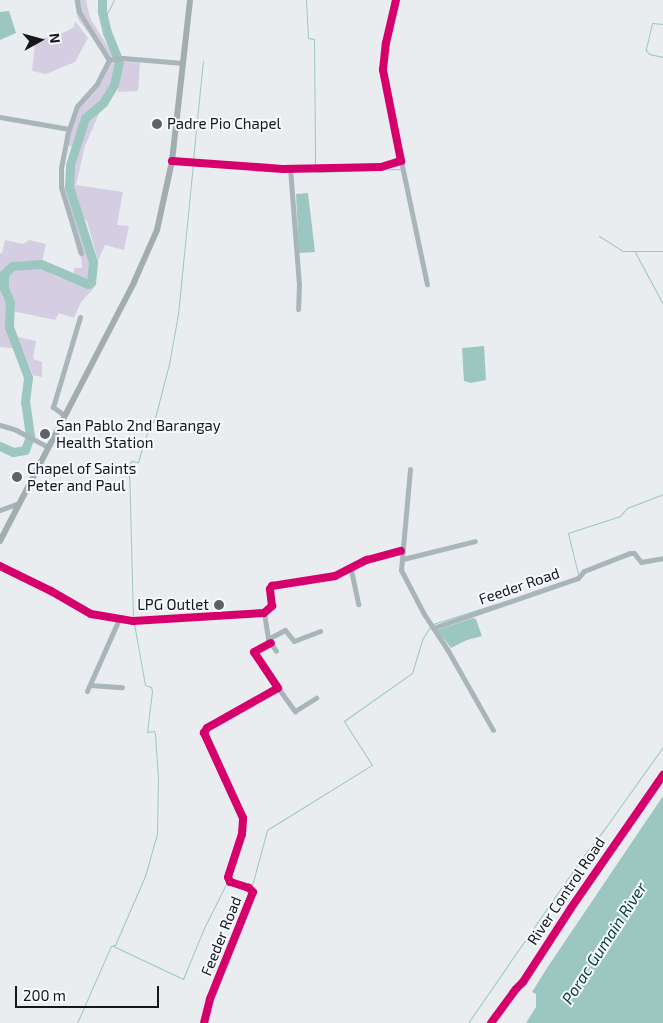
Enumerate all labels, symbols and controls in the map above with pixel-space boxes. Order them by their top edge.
north arrow [15,15,65,65]
text: N [46,32,64,44]
place label: Padre Pio Chapel [167,115,281,133]
marker: Padre Pio Chapel [151,118,163,130]
place label: San Pablo 2nd Barangay Health Station [56,416,221,451]
marker: San Pablo 2nd Barangay Health Station [38,427,52,441]
place label: Chapel of Saints Peter and Paul [27,459,137,494]
marker: Chapel of Saints Peter and Paul [11,471,23,483]
street label: Feeder Road [476,564,562,608]
place label: LPG Outlet [137,596,209,614]
marker: LPG Outlet [213,599,225,611]
street label: River Control Road [523,834,609,948]
water label: Porac Gumain River [557,879,651,1007]
street label: Feeder Road [197,893,245,979]
scale bar [18,976,161,1008]
text: 200 m [23,986,66,1004]

